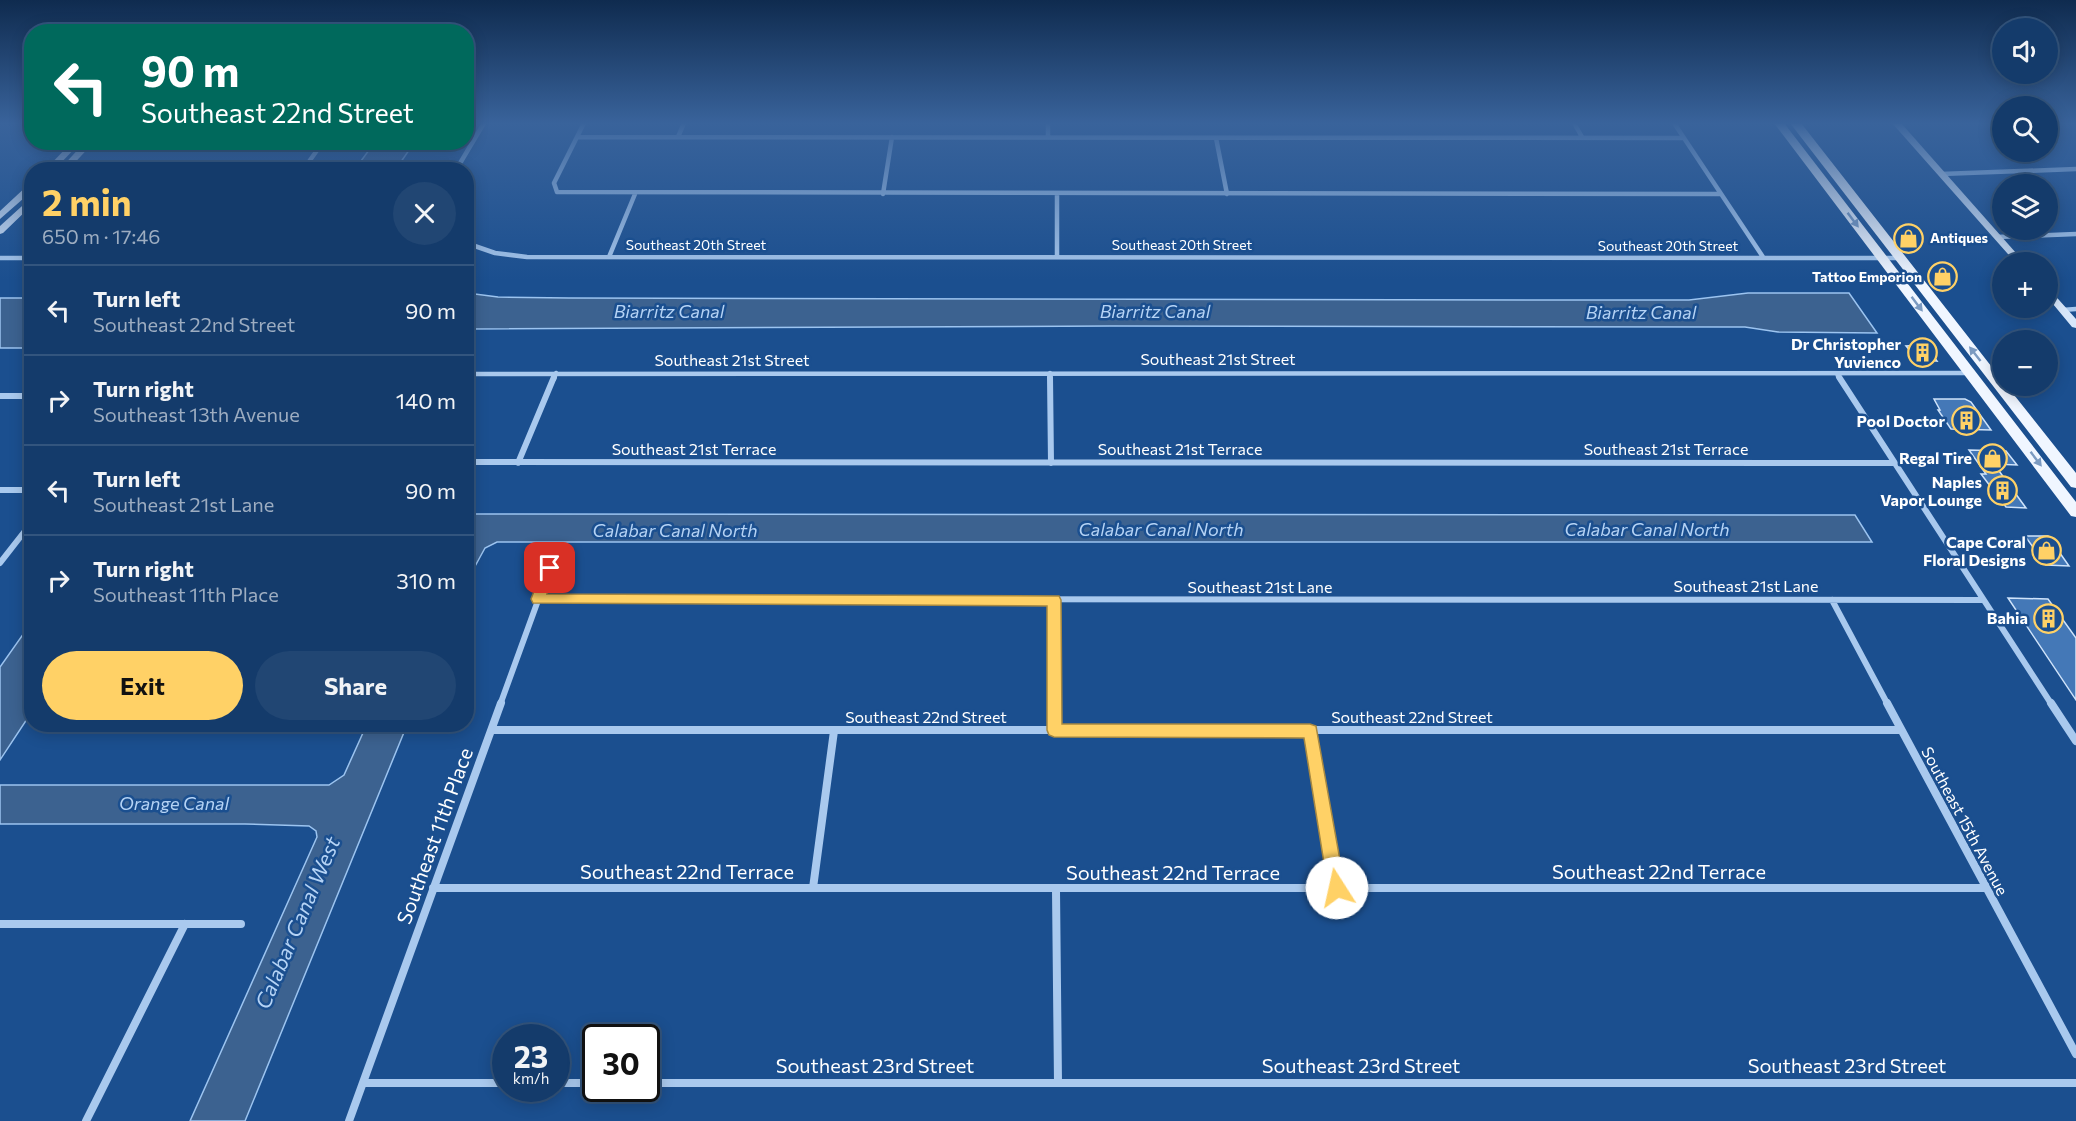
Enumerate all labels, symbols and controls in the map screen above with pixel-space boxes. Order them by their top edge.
map controls [1992,18,2058,396]
button: sound [1992,18,2058,84]
text: 90 m [141,44,240,96]
icon: left [42,48,120,126]
text: Southeast 22nd Street [141,96,414,129]
button: search [1992,96,2058,162]
button: layers [1992,174,2058,240]
text: 2 min [42,179,132,223]
button: close [393,182,456,245]
one-way arrow [1846,212,1859,228]
shop icon: Antiques [1893,222,1925,254]
text: 650 m · 17:46 [42,224,160,248]
place label: Antiques [1930,229,1989,246]
street label: Southeast 20th Street [626,236,766,253]
street label: Southeast 20th Street [1112,236,1252,253]
street label: Southeast 20th Street [1598,237,1738,254]
button: + [1992,252,2058,318]
shop icon: Tattoo Emporion [1927,261,1959,293]
place label: Tattoo Emporion [1812,268,1922,285]
text: Turn left [93,285,180,312]
icon: left [42,294,75,327]
one-way arrow [1911,296,1923,312]
text: 90 m [405,297,456,324]
water label: Biarritz Canal [614,300,725,322]
water label: Biarritz Canal [1100,300,1211,322]
water label: Biarritz Canal [1586,301,1697,323]
text: Southeast 22nd Street [93,312,295,336]
button: − [1992,330,2058,396]
place label: Dr Christopher Yuvienco [1791,334,1901,371]
building icon: Dr Christopher Yuvienco [1906,337,1938,369]
one-way arrow [1969,347,1981,363]
street label: Southeast 21st Street [1140,349,1296,368]
street label: Southeast 21st Street [654,350,810,369]
text: Turn right [93,375,194,402]
icon: right [42,384,75,417]
text: 140 m [396,387,456,414]
text: Southeast 13th Avenue [93,402,300,426]
building icon: Pool Doctor [1950,405,1982,437]
place label: Pool Doctor [1856,411,1945,430]
street label: Southeast 21st Terrace [612,439,776,458]
street label: Southeast 21st Terrace [1098,439,1262,458]
street label: Southeast 21st Terrace [1584,439,1748,458]
shop icon: Regal Tire [1977,442,2009,474]
place label: Regal Tire [1899,448,1972,467]
one-way arrow [2029,451,2042,467]
text: Turn left [93,465,180,492]
place label: Naples Vapor Lounge [1880,472,1982,509]
icon: left [42,474,75,507]
building icon: Naples Vapor Lounge [1987,475,2019,507]
text: 90 m [405,477,456,504]
text: Southeast 21st Lane [93,492,274,516]
water label: Calabar Canal North [1078,518,1244,540]
water label: Calabar Canal North [1564,518,1730,540]
water label: Calabar Canal North [592,519,758,541]
place label: Cape Coral Floral Designs [1923,532,2026,569]
shop icon: Cape Coral Floral Designs [2031,535,2063,567]
pin [524,542,575,593]
icon: arrive [533,551,566,584]
text: Turn right [93,555,194,582]
icon: right [42,564,75,597]
text: 310 m [396,567,456,594]
street label: Southeast 21st Lane [1674,576,1818,595]
street label: Southeast 21st Lane [1188,577,1332,596]
text: Southeast 11th Place [93,582,279,606]
building icon: Bahia [2033,602,2065,634]
place label: Bahia [1987,608,2028,627]
button: Exit [42,651,243,720]
button: Share [255,651,456,720]
street label: Southeast 22nd Street [845,707,1007,726]
street label: Southeast 22nd Street [1331,707,1493,726]
street label: Southeast 15th Avenue [1918,743,2013,898]
street label: Southeast 11th Place [391,744,477,927]
water label: Orange Canal [119,792,229,814]
water label: Calabar Canal West [249,832,344,1012]
position arrow [1305,856,1369,920]
street label: Southeast 22nd Terrace [580,859,794,883]
street label: Southeast 22nd Terrace [1552,859,1766,883]
street label: Southeast 22nd Terrace [1066,860,1280,884]
speed limit sign: 30 [582,1024,660,1102]
text: 23 [514,1037,548,1074]
street label: Southeast 23rd Street [776,1053,974,1077]
street label: Southeast 23rd Street [1262,1053,1460,1077]
street label: Southeast 23rd Street [1748,1053,1946,1077]
text: km/h [513,1069,549,1087]

